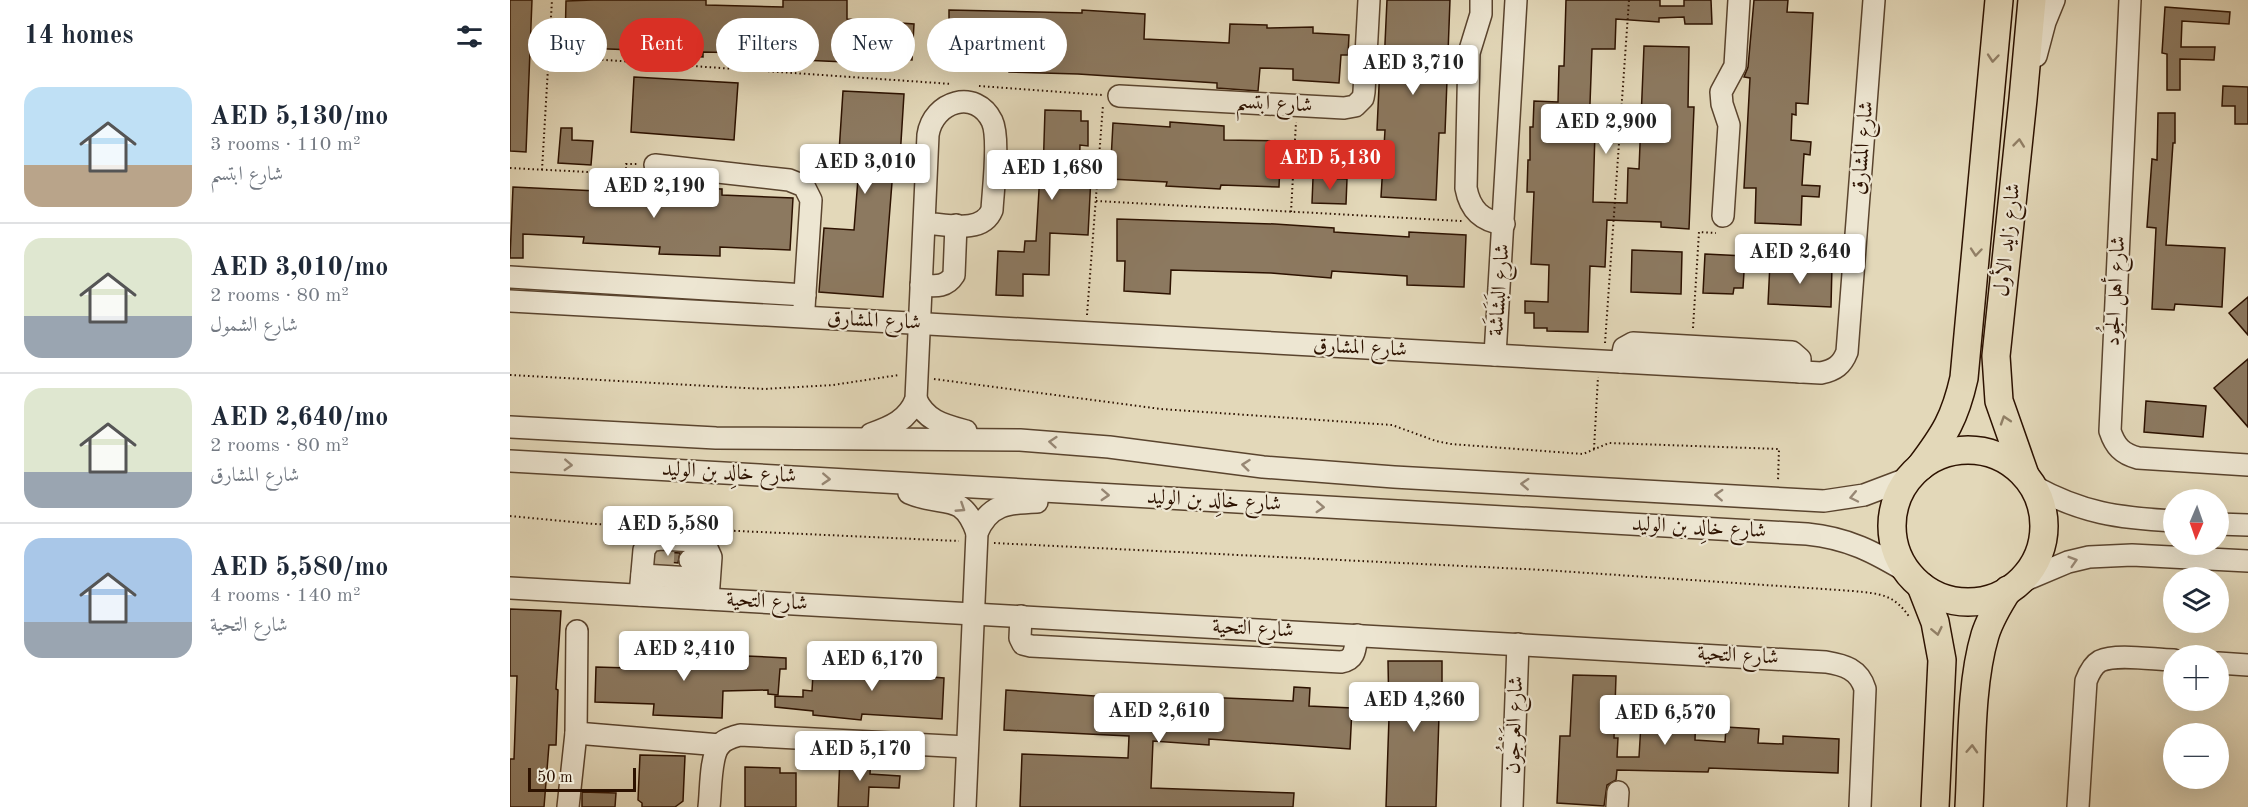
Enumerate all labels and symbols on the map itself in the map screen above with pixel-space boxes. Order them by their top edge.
pin: AED 3,710 [1344,45,1482,96]
one-way arrow [1987,54,2000,63]
street label: شارع ابتسم [1235,92,1313,125]
street label: شارع المشارق [1848,100,1884,196]
pin: AED 2,900 [1537,104,1675,155]
one-way arrow [2012,139,2025,148]
pin: AED 5,130 [1261,140,1399,191]
pin: AED 3,010 [796,144,934,195]
pin: AED 1,680 [983,150,1121,201]
pin: AED 2,190 [585,168,723,219]
street label: شارع زايد الأول [1986,182,2030,298]
pin: AED 2,640 [1731,234,1869,285]
street label: شارع أهل الجُود [2094,235,2135,347]
street label: شارع البَشَاشَة [1480,243,1520,337]
one-way arrow [1970,248,1983,257]
street label: شارع المشارق [826,308,921,340]
street label: شارع المشارق [1312,335,1407,367]
one-way arrow [2000,415,2012,426]
one-way arrow [1048,436,1057,449]
one-way arrow [564,458,573,471]
street label: شارع خالِد بن الوليد [661,459,797,493]
one-way arrow [1242,459,1251,472]
one-way arrow [822,472,831,485]
one-way arrow [1520,477,1529,490]
street label: شارع خالِد بن الوليد [1146,487,1282,521]
one-way arrow [1100,489,1109,502]
one-way arrow [1715,489,1724,502]
north arrow [2163,489,2229,555]
one-way arrow [1849,490,1859,503]
one-way arrow [954,501,965,512]
one-way arrow [1316,501,1325,514]
pin: AED 5,580 [599,506,737,557]
street label: شارع خالِد بن الوليد [1631,514,1767,548]
one-way arrow [2067,556,2078,568]
street label: شارع التحية [725,589,808,621]
street label: شارع التحية [1211,616,1294,648]
one-way arrow [1930,626,1943,636]
pin: AED 2,410 [615,631,753,682]
pin: AED 6,170 [803,641,941,692]
street label: شارع التحية [1696,643,1779,675]
street label: شارع العَرْجُون [1494,675,1533,775]
pin: AED 4,260 [1345,682,1483,733]
pin: AED 2,610 [1090,693,1228,744]
pin: AED 6,570 [1596,695,1734,746]
pin: AED 5,170 [791,731,929,782]
one-way arrow [1966,744,1979,753]
scale bar [528,765,636,792]

